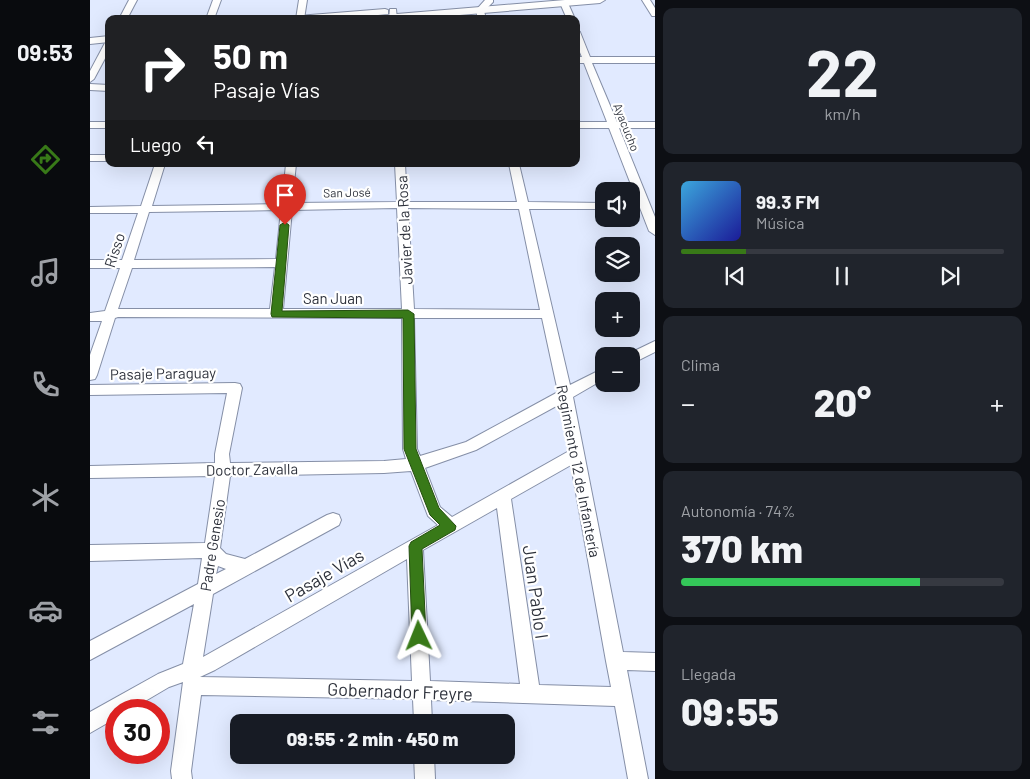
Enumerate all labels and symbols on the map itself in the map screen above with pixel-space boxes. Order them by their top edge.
street label: Ayacucho [611,101,643,153]
pin [264,174,306,225]
street label: Javier de la Rosa [392,175,416,285]
street label: San José [323,185,371,199]
street label: Risso [100,230,128,270]
street label: San Juan [303,289,363,307]
street label: Pasaje Paraguay [110,363,216,383]
street label: Regimiento 12 de Infantería [553,383,605,559]
street label: Doctor Zavalla [206,459,298,479]
street label: Padre Genesio [196,498,228,592]
street label: Pasaje Vías [281,544,367,606]
street label: Juan Pablo I [519,544,553,640]
position arrow [392,609,444,661]
street label: Gobernador Freyre [327,677,473,705]
speed limit sign: 30 [105,699,170,764]

